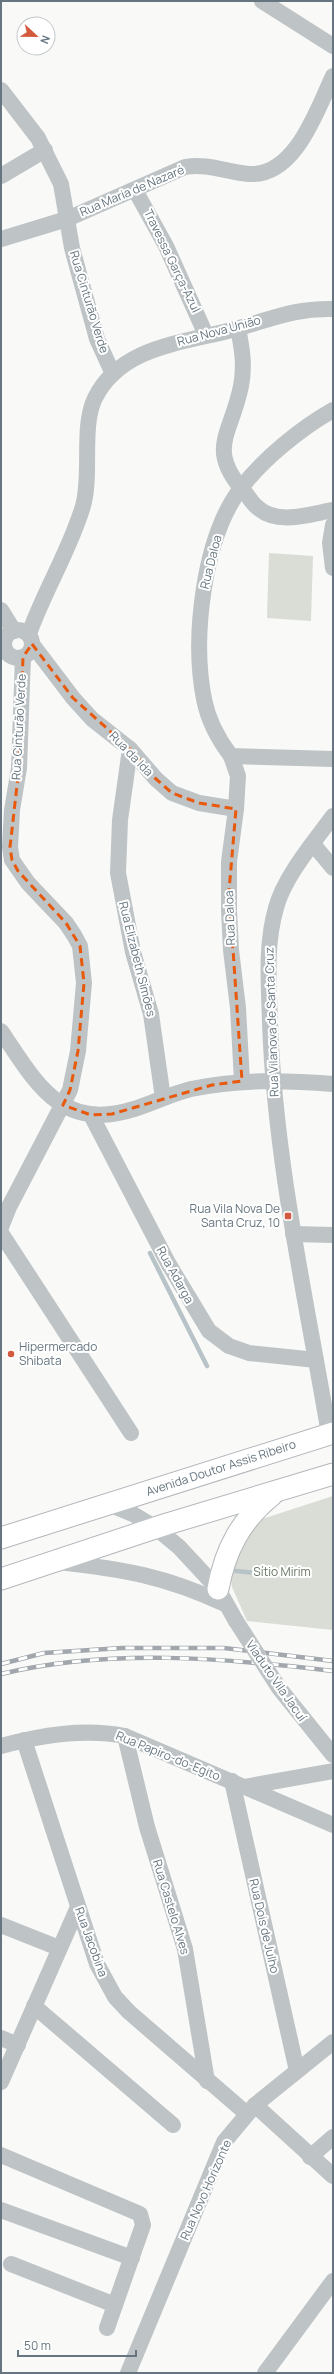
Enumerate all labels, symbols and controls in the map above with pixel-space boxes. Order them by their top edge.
north arrow [16,16,56,56]
text: N [37,33,54,46]
street label: Rua Maria de Nazaré [77,161,187,220]
street label: Travessa Garça-Azul [140,206,205,315]
street label: Rua Cinturão Verde [66,249,113,355]
street label: Rua Nova União [175,311,262,350]
street label: Rua Daloa [196,533,225,591]
street label: Rua Cinturão Verde [7,673,30,781]
street label: Rua da Ida [106,727,157,780]
street label: Rua Daloa [220,890,239,946]
street label: Rua Elizabeth Simões [115,900,160,1018]
street label: Rua Vilanova de Santa Cruz [260,947,283,1097]
place label: Rua Vila Nova De Santa Cruz, 10 [190,1200,280,1231]
marker: Rua Vila Nova De Santa Cruz, 10 [283,1211,293,1221]
street label: Rua Adarga [153,1243,198,1306]
place label: Hipermercado Shibata [19,1338,97,1369]
marker: Hipermercado Shibata [6,1349,16,1359]
street label: Avenida Doutor Assis Ribeiro [144,1435,298,1500]
park label: Sítio Mirim [253,1563,311,1580]
street label: Viaduto Vila Jacuí [242,1637,311,1725]
street label: Rua Papiro-do-Egito [113,1727,223,1784]
street label: Rua Castelo Alves [149,1857,194,1957]
street label: Rua Dois de Julho [245,1877,284,1975]
street label: Rua Jacobina [71,1905,112,1979]
street label: Rua Novo Horizonte [176,2137,235,2243]
scale bar [18,2332,136,2358]
text: 50 m [24,2337,51,2354]

